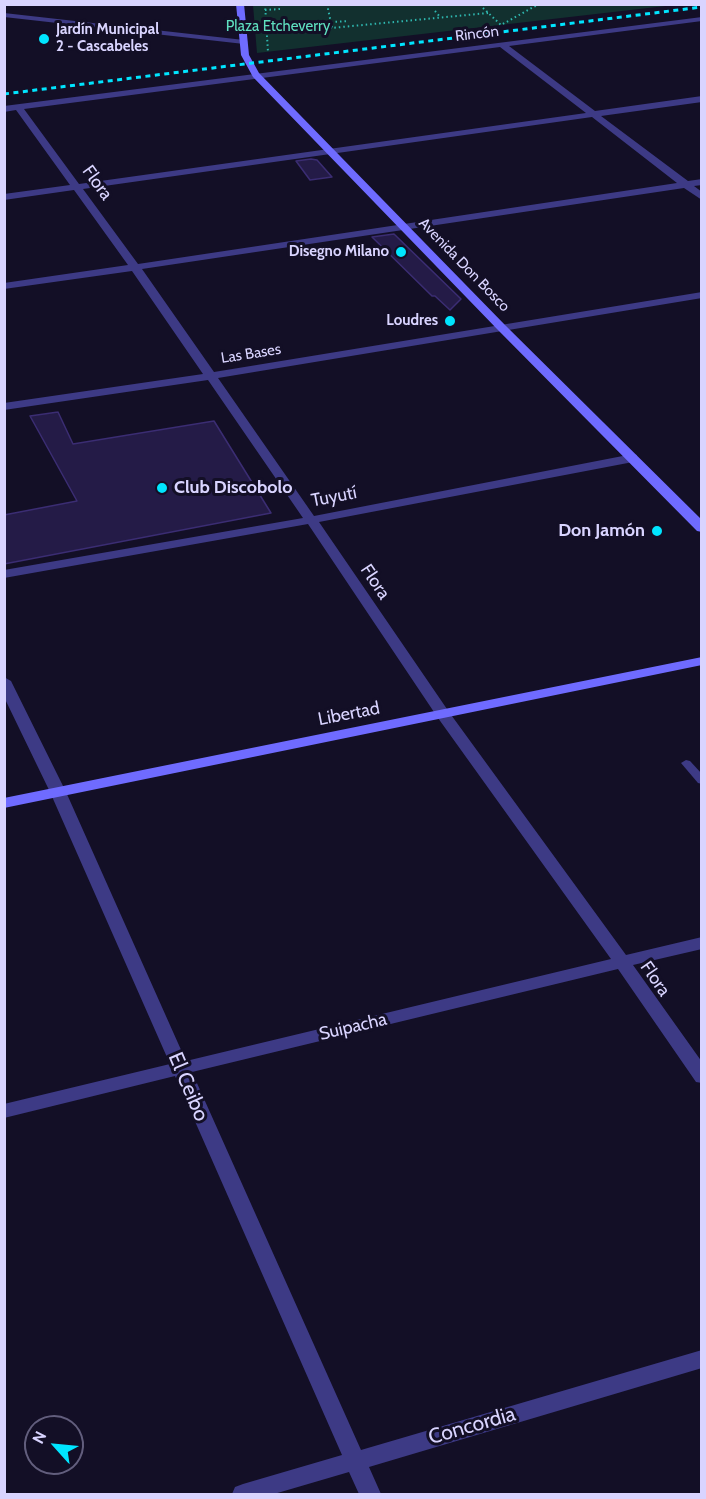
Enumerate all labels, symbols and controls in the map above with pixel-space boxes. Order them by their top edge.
park label: Plaza Etcheverry [226,18,330,36]
place label: Jardín Municipal 2 - Cascabeles [56,21,159,56]
street label: Rincón [454,22,500,46]
marker: Jardín Municipal 2 - Cascabeles [37,32,51,46]
street label: Flora [77,161,117,205]
street label: Avenida Don Bosco [415,214,513,316]
place label: Disegno Milano [289,243,389,261]
marker: Disegno Milano [394,245,408,259]
place label: Loudres [386,312,438,330]
marker: Loudres [443,314,457,328]
street label: Las Bases [220,340,282,368]
place label: Club Discobolo [174,477,292,499]
marker: Club Discobolo [155,481,169,495]
street label: Tuyutí [309,482,359,512]
place label: Don Jamón [558,520,645,542]
marker: Don Jamón [650,524,664,538]
street label: Flora [356,560,394,604]
street label: Libertad [316,697,382,731]
street label: Flora [635,957,675,1001]
street label: Suipacha [317,1009,389,1045]
street label: El Ceibo [162,1049,214,1125]
street label: Concordia [426,1402,518,1450]
north arrow [24,1415,84,1475]
text: N [28,1428,50,1447]

